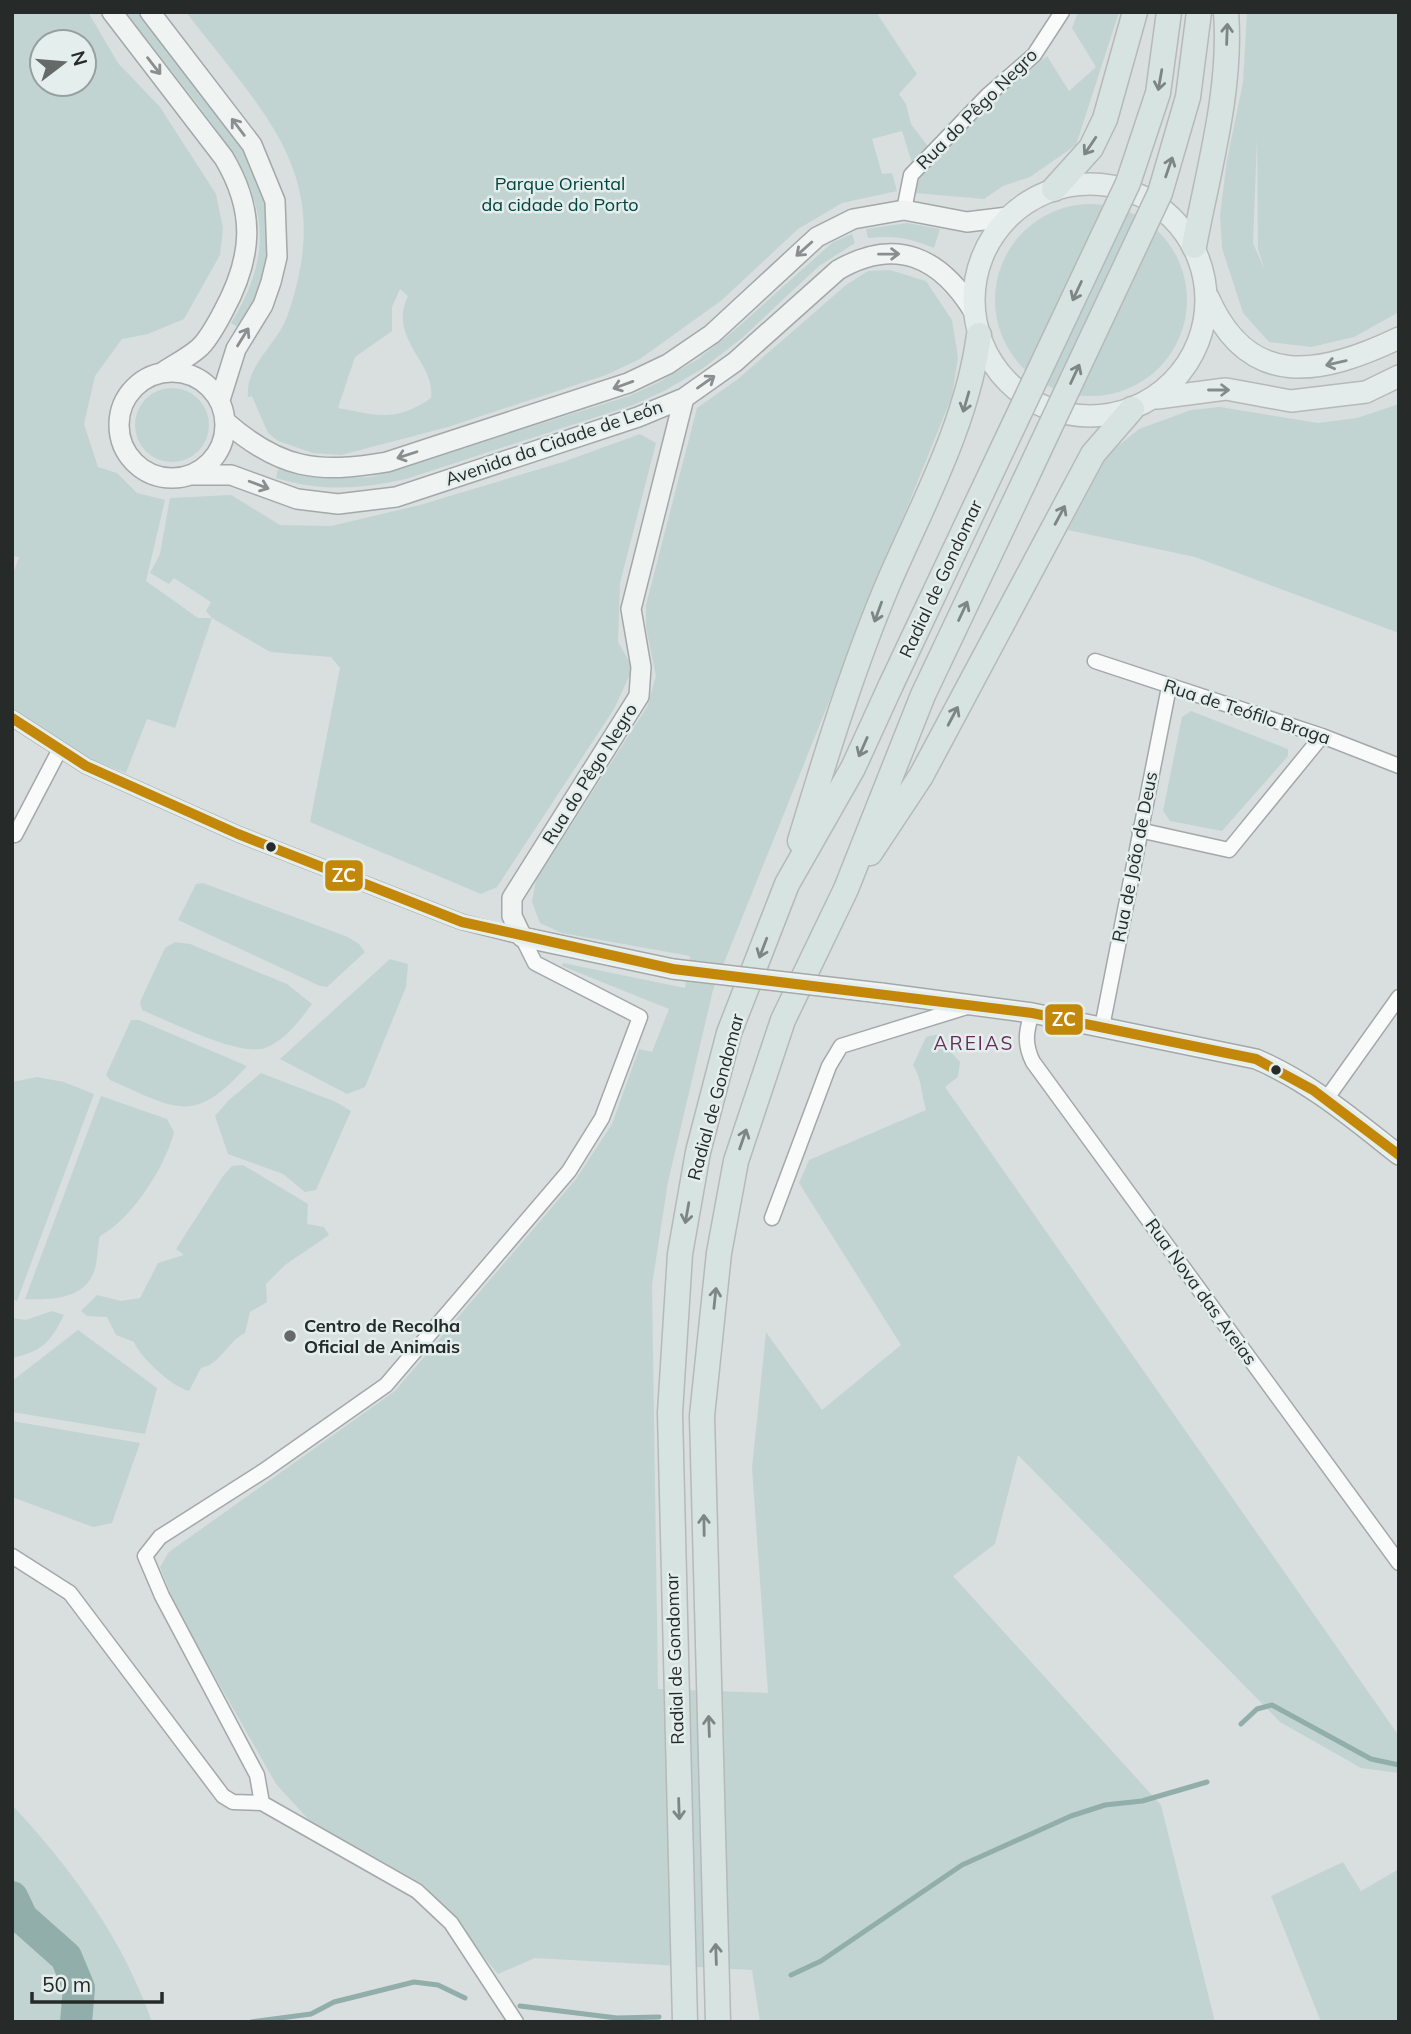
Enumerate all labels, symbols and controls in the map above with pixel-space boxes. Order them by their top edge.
one-way arrow [1220,23,1233,46]
north arrow [28,28,98,98]
street label: Rua do Pêgo Negro [911,43,1042,174]
text: N [66,48,93,69]
one-way arrow [146,57,161,75]
one-way arrow [1153,68,1166,91]
one-way arrow [230,118,245,136]
one-way arrow [1083,136,1098,155]
one-way arrow [1164,156,1176,178]
park label: Parque Oriental da cidade do Porto [481,172,639,216]
one-way arrow [795,241,813,257]
one-way arrow [877,248,900,261]
one-way arrow [1070,280,1083,301]
one-way arrow [236,327,250,347]
one-way arrow [1325,356,1348,370]
one-way arrow [1069,363,1082,385]
one-way arrow [696,375,715,389]
one-way arrow [613,379,635,392]
one-way arrow [1207,383,1230,397]
one-way arrow [958,391,971,413]
street label: Avenida da Cidade de León [442,394,666,491]
one-way arrow [397,450,419,463]
one-way arrow [247,480,269,492]
street label: Radial de Gondomar [894,496,987,661]
one-way arrow [1054,505,1067,526]
one-way arrow [871,600,883,622]
one-way arrow [957,601,970,622]
street label: Rua de Teófilo Braga [1161,674,1333,749]
street label: Rua do Pêgo Negro [537,699,642,848]
one-way arrow [947,706,960,727]
one-way arrow [856,736,869,758]
street label: Rua de João de Deus [1107,770,1162,944]
unlabelled marker [264,840,278,854]
line badge: ZC [324,859,364,892]
text: ZC [332,863,356,887]
one-way arrow [755,936,768,958]
line badge: ZC [1044,1003,1084,1036]
text: ZC [1052,1007,1076,1031]
street label: Radial de Gondomar [682,1011,749,1183]
district label: AREIAS [934,1031,1014,1055]
unlabelled marker [1269,1063,1283,1077]
one-way arrow [738,1128,751,1150]
one-way arrow [680,1201,693,1224]
street label: Rua Nova das Areias [1141,1214,1262,1370]
one-way arrow [708,1287,721,1310]
place label: Centro de Recolha Oficial de Animais [304,1314,460,1358]
marker: Centro de Recolha Oficial de Animais [282,1328,298,1344]
one-way arrow [697,1513,711,1536]
street label: Radial de Gondomar [660,1572,689,1745]
one-way arrow [703,1715,716,1738]
one-way arrow [672,1797,686,1820]
one-way arrow [710,1942,723,1965]
scale bar [32,1960,161,2004]
text: 50 m [42,1971,91,1997]

